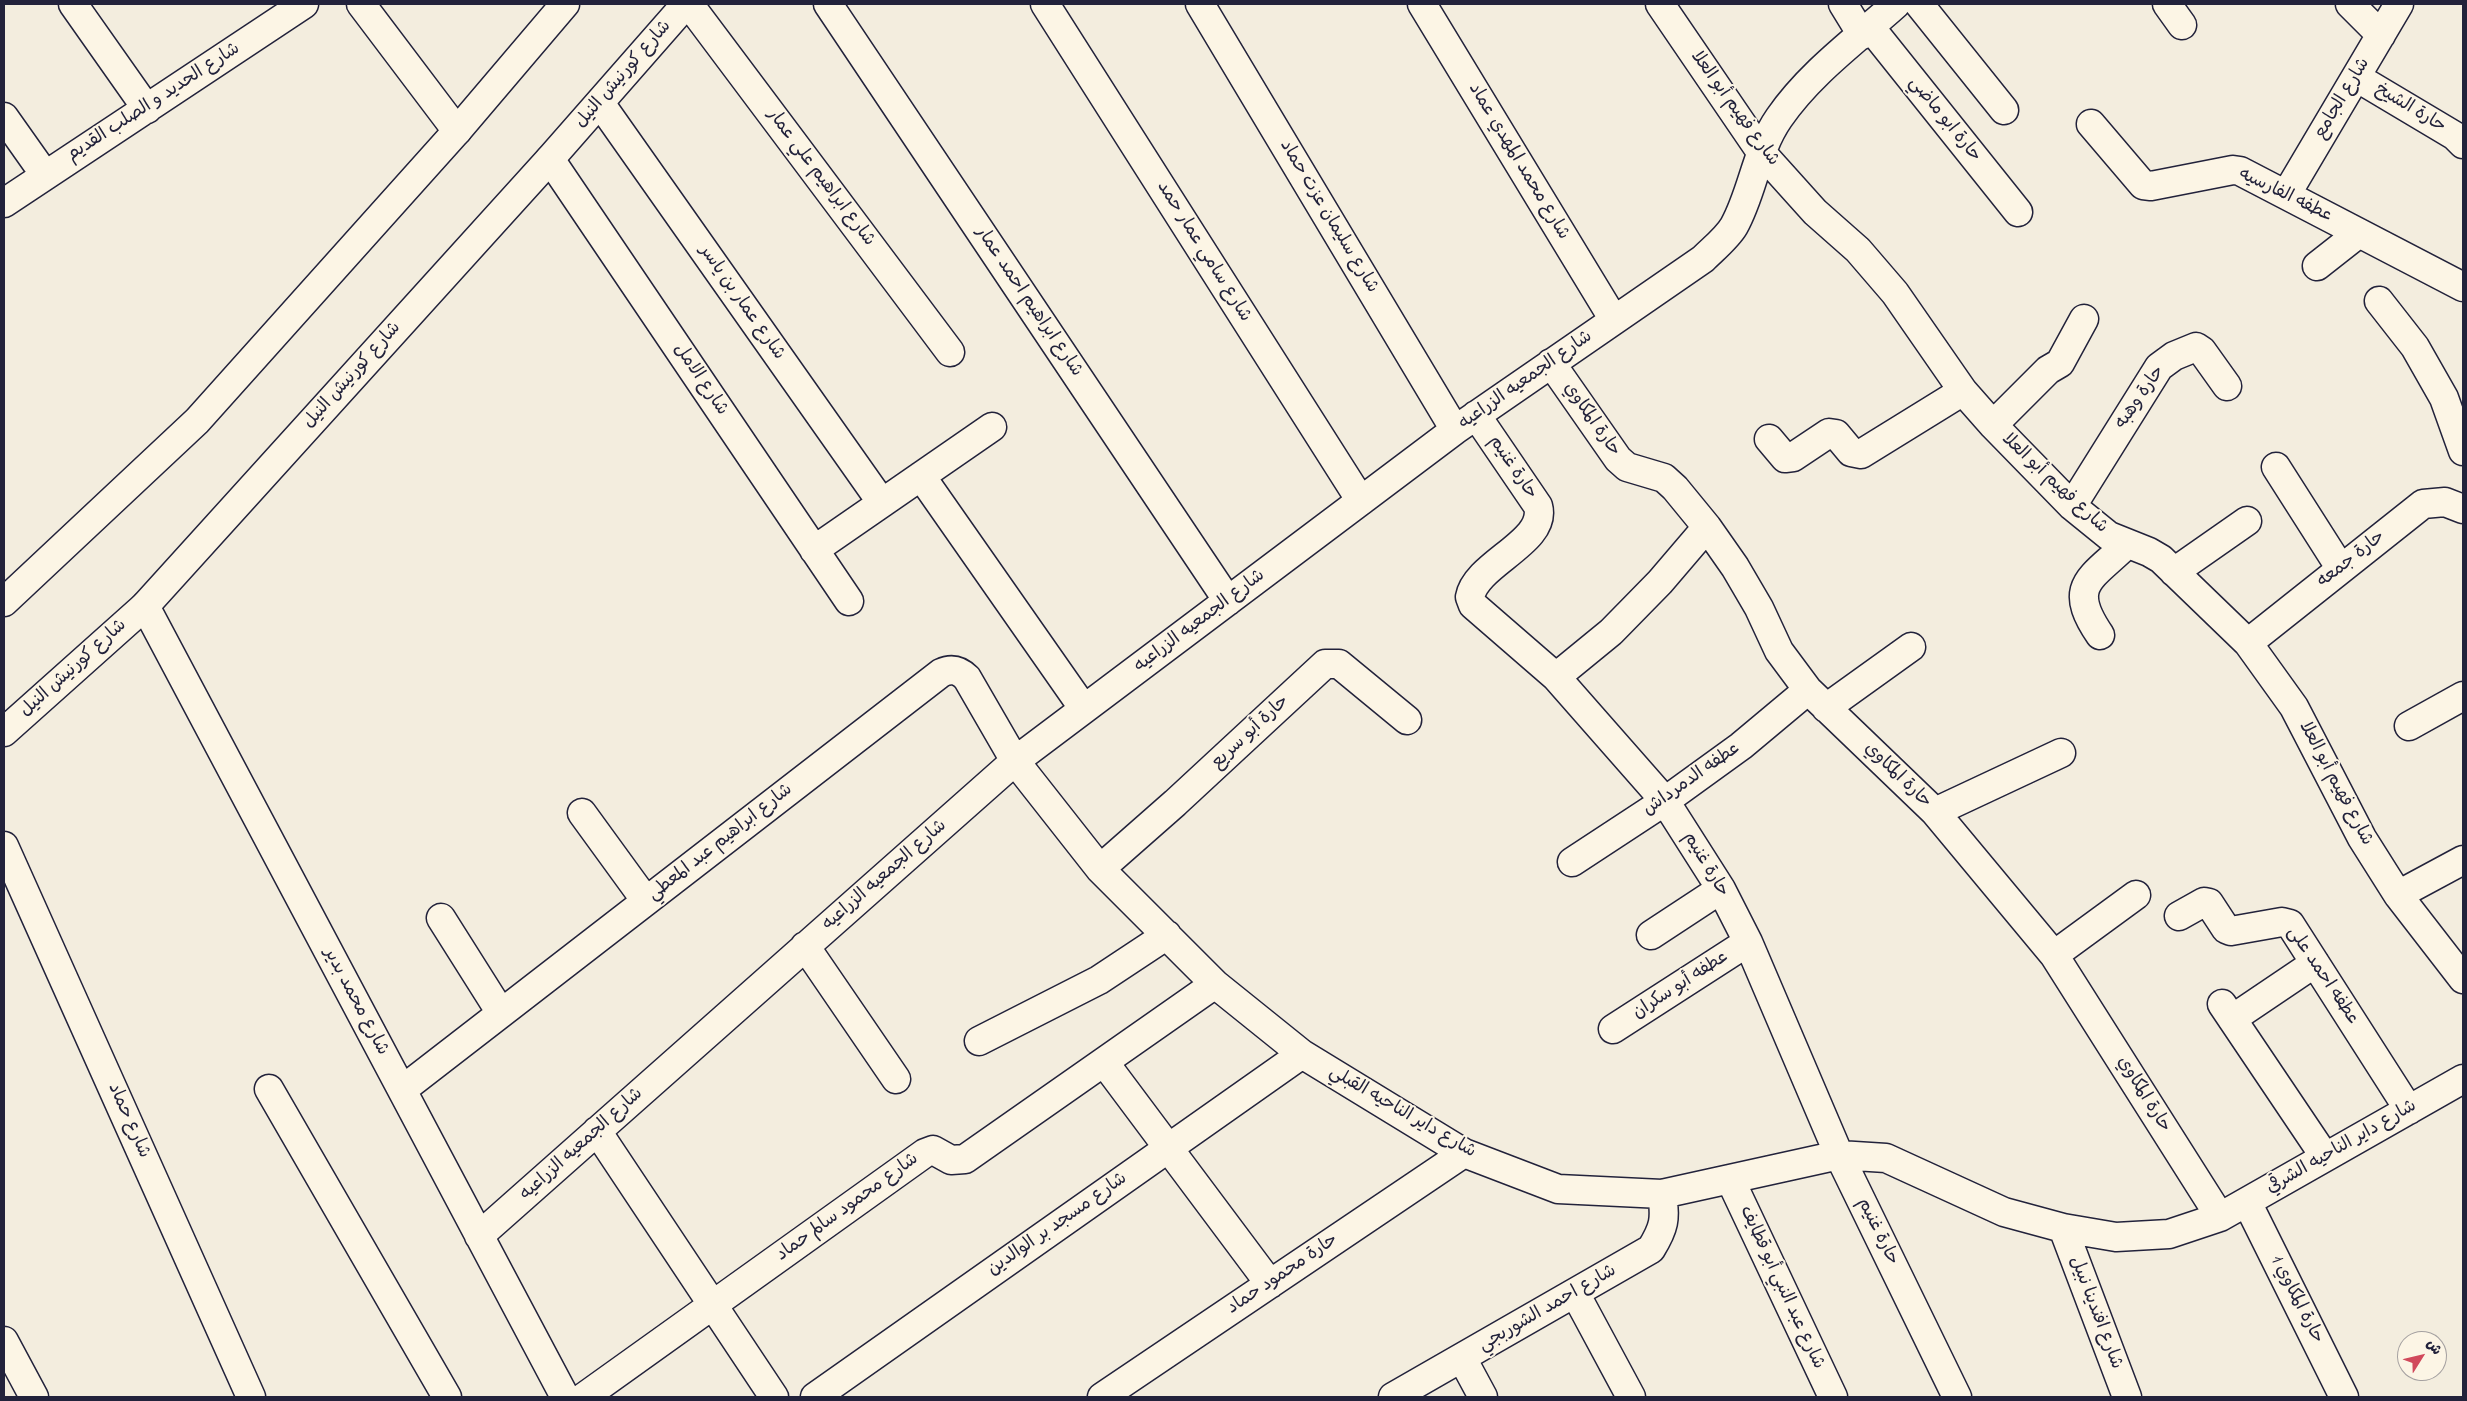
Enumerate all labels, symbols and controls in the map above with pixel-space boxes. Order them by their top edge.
street label: شارع كورنيش النيل [571,17,677,133]
street label: شارع الحديد و الصلب القديم [63,39,245,167]
street label: شارع فهيم أبو العلا [1685,47,1783,171]
street label: شارع الجامع [2310,55,2376,143]
street label: حارة ابو ماضي [1903,73,1985,167]
street label: شارع محمد المهدي عماد [1463,80,1573,244]
street label: حارة الشيخ [2371,80,2449,138]
street label: شارع ابراهيم علي عمار [761,105,879,251]
street label: شارع سليمان عزت حماد [1274,137,1382,297]
street label: عطفه الفارسيه [2235,164,2335,228]
street label: شارع سامي عمار حمد [1151,178,1255,326]
street label: شارع ابراهيم احمد عمار [970,223,1086,381]
street label: شارع عمار بن ياسر [693,241,789,365]
street label: شارع كورنيش النيل [300,318,406,434]
street label: شارع الجمعيه الزراعيه [1455,327,1597,435]
street label: شارع الامل [668,340,732,420]
street label: حارة وهبه [2111,362,2171,434]
street label: حارة المكاوي [1558,379,1624,461]
street label: شارع فهيم أبو العلا [1996,429,2112,539]
street label: حارة غنيم [1483,432,1541,504]
street label: حارة جمعه [2314,527,2390,593]
street label: شارع الجمعيه الزراعيه [1130,566,1270,678]
street label: شارع كورنيش النيل [16,616,132,722]
street label: حارة أبو سريع [1208,691,1294,775]
street label: شارع فهيم أبو العلا [2293,718,2377,850]
street label: عطفه الدمرداش [1639,739,1745,821]
street label: حارة المكاوي [1859,739,1935,813]
street label: شارع ابراهيم عبد المعطي [644,780,798,906]
street label: شارع الجمعيه الزراعيه [818,816,952,936]
street label: حارة غنيم [1677,829,1733,901]
street label: عطفه احمد على [2281,923,2363,1029]
street label: شارع محمد بدير [318,945,392,1059]
street label: عطفه أبو سكران [1629,947,1733,1025]
street label: حارة المكاوي [2111,1053,2175,1137]
street label: شارع داير الناحيه القبلي [1325,1062,1479,1164]
street label: شارع حماد [102,1080,154,1162]
street label: شارع الجمعيه الزراعيه [516,1084,648,1206]
street label: شارع داير الناحيه الشرقي [2263,1096,2421,1200]
street label: شارع محمود سالم حماد [773,1149,923,1267]
street label: شارع مسجد بر الوالدين [984,1169,1132,1281]
street label: حارة غنيم [1852,1195,1902,1269]
street label: شارع عبد النبي أبو قطايف [1734,1203,1828,1373]
street label: حارة محمود حماد [1223,1230,1343,1320]
street label: حارة المكاوي 1 [2265,1252,2327,1348]
street label: شارع افندينا نبيل [2064,1254,2126,1372]
street label: شارع احمد الشوربجي [1475,1261,1621,1357]
north arrow [2397,1331,2447,1381]
text: ش [2421,1335,2447,1360]

